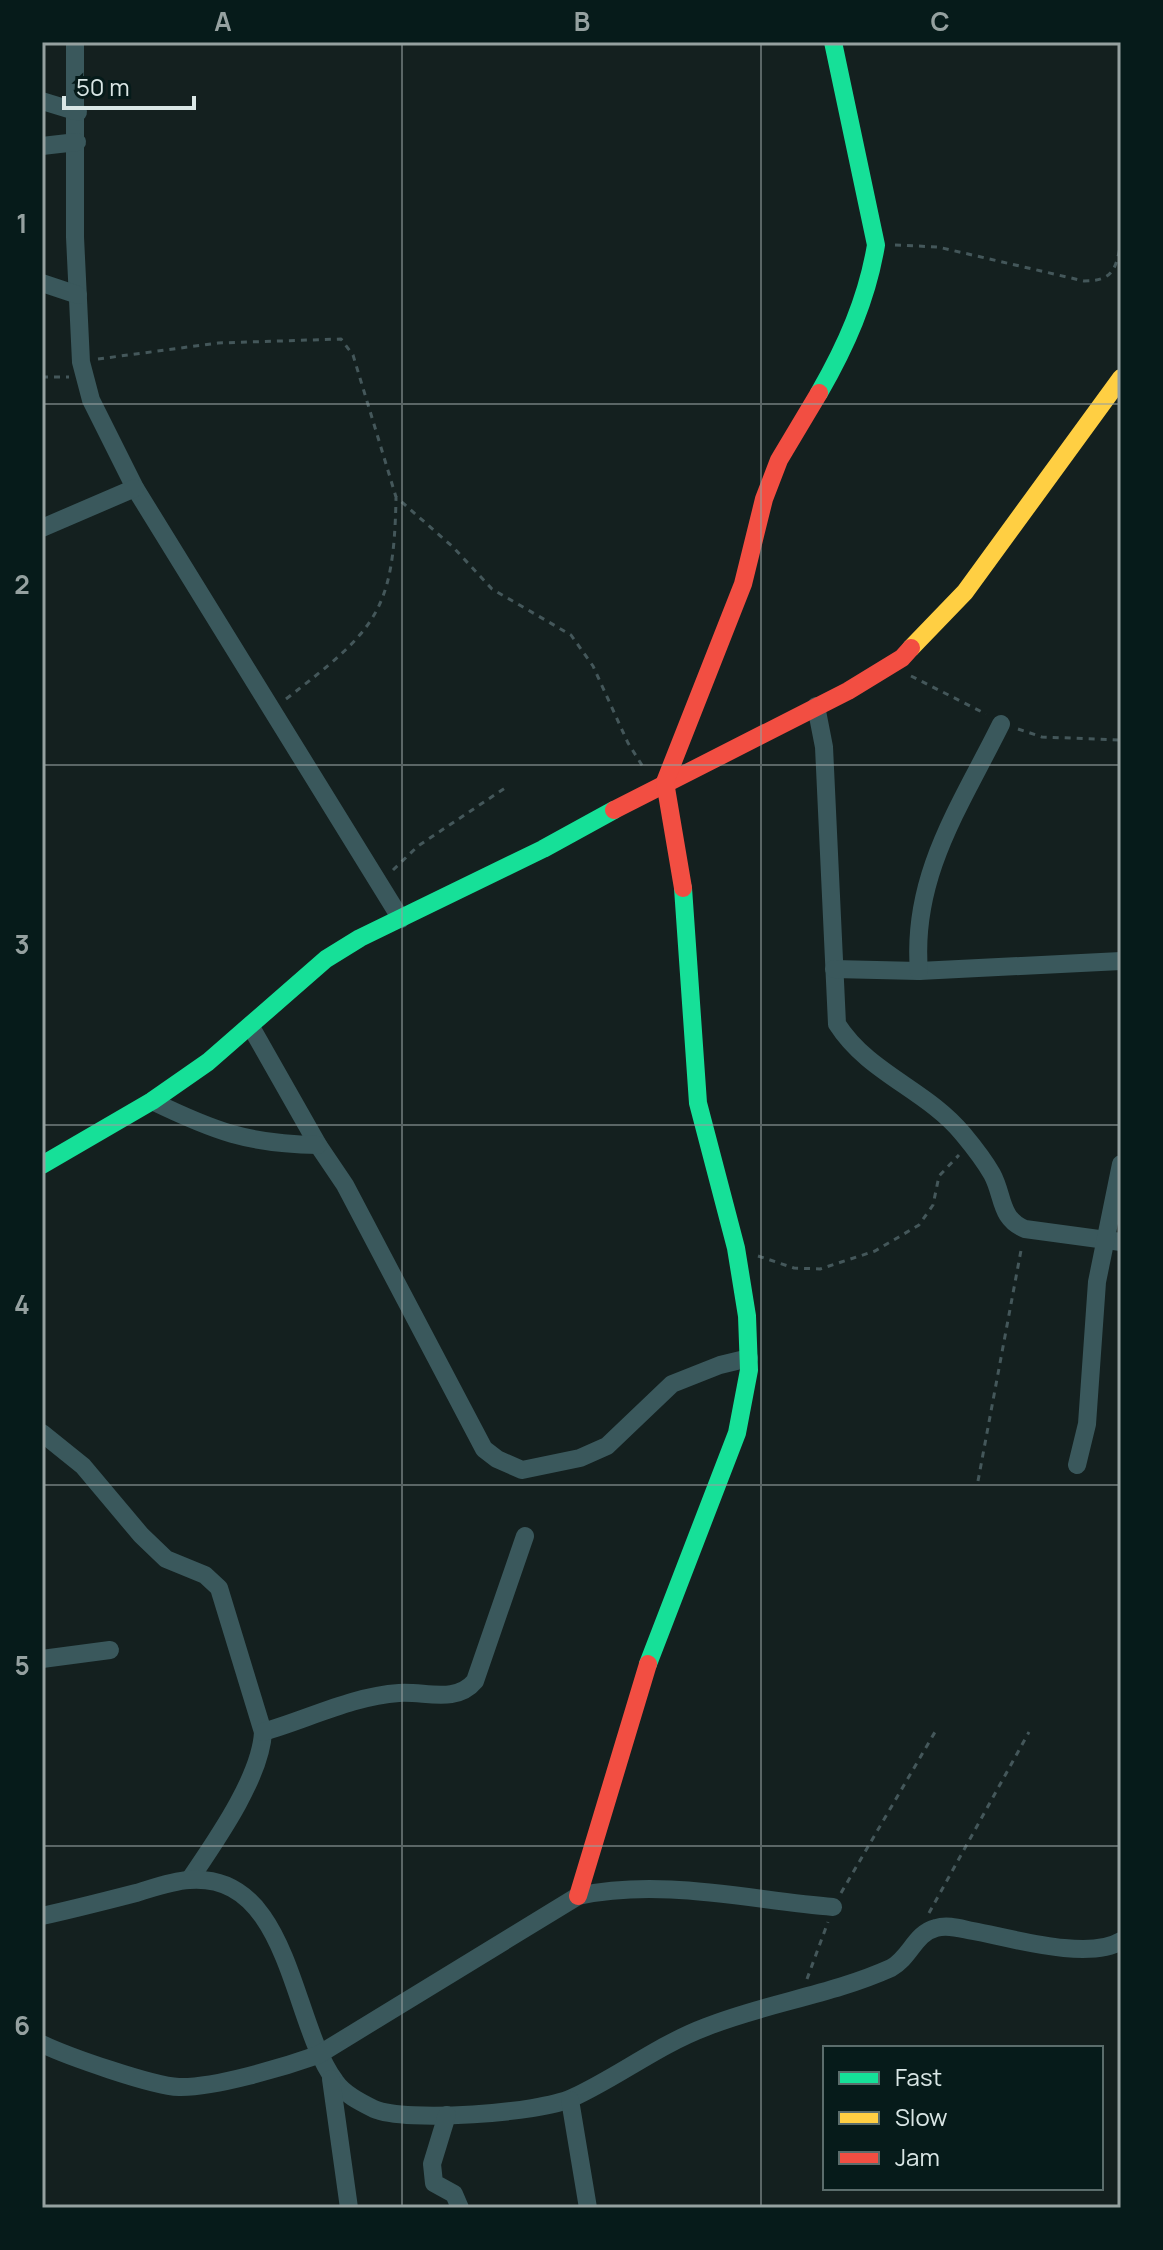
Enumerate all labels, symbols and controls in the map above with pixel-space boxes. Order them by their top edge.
text: A [214,3,232,39]
text: B [574,3,590,39]
text: C [930,3,950,39]
scale bar [64,60,194,110]
text: 50 m [76,70,130,103]
text: 1 [16,205,28,241]
text: 2 [14,566,30,602]
text: 3 [14,926,30,962]
text: 4 [14,1286,30,1322]
text: 5 [14,1647,30,1683]
text: 6 [14,2007,30,2043]
legend [823,2046,1103,2190]
text: Fast [895,2060,942,2093]
text: Slow [895,2100,948,2133]
text: Jam [895,2140,940,2173]

